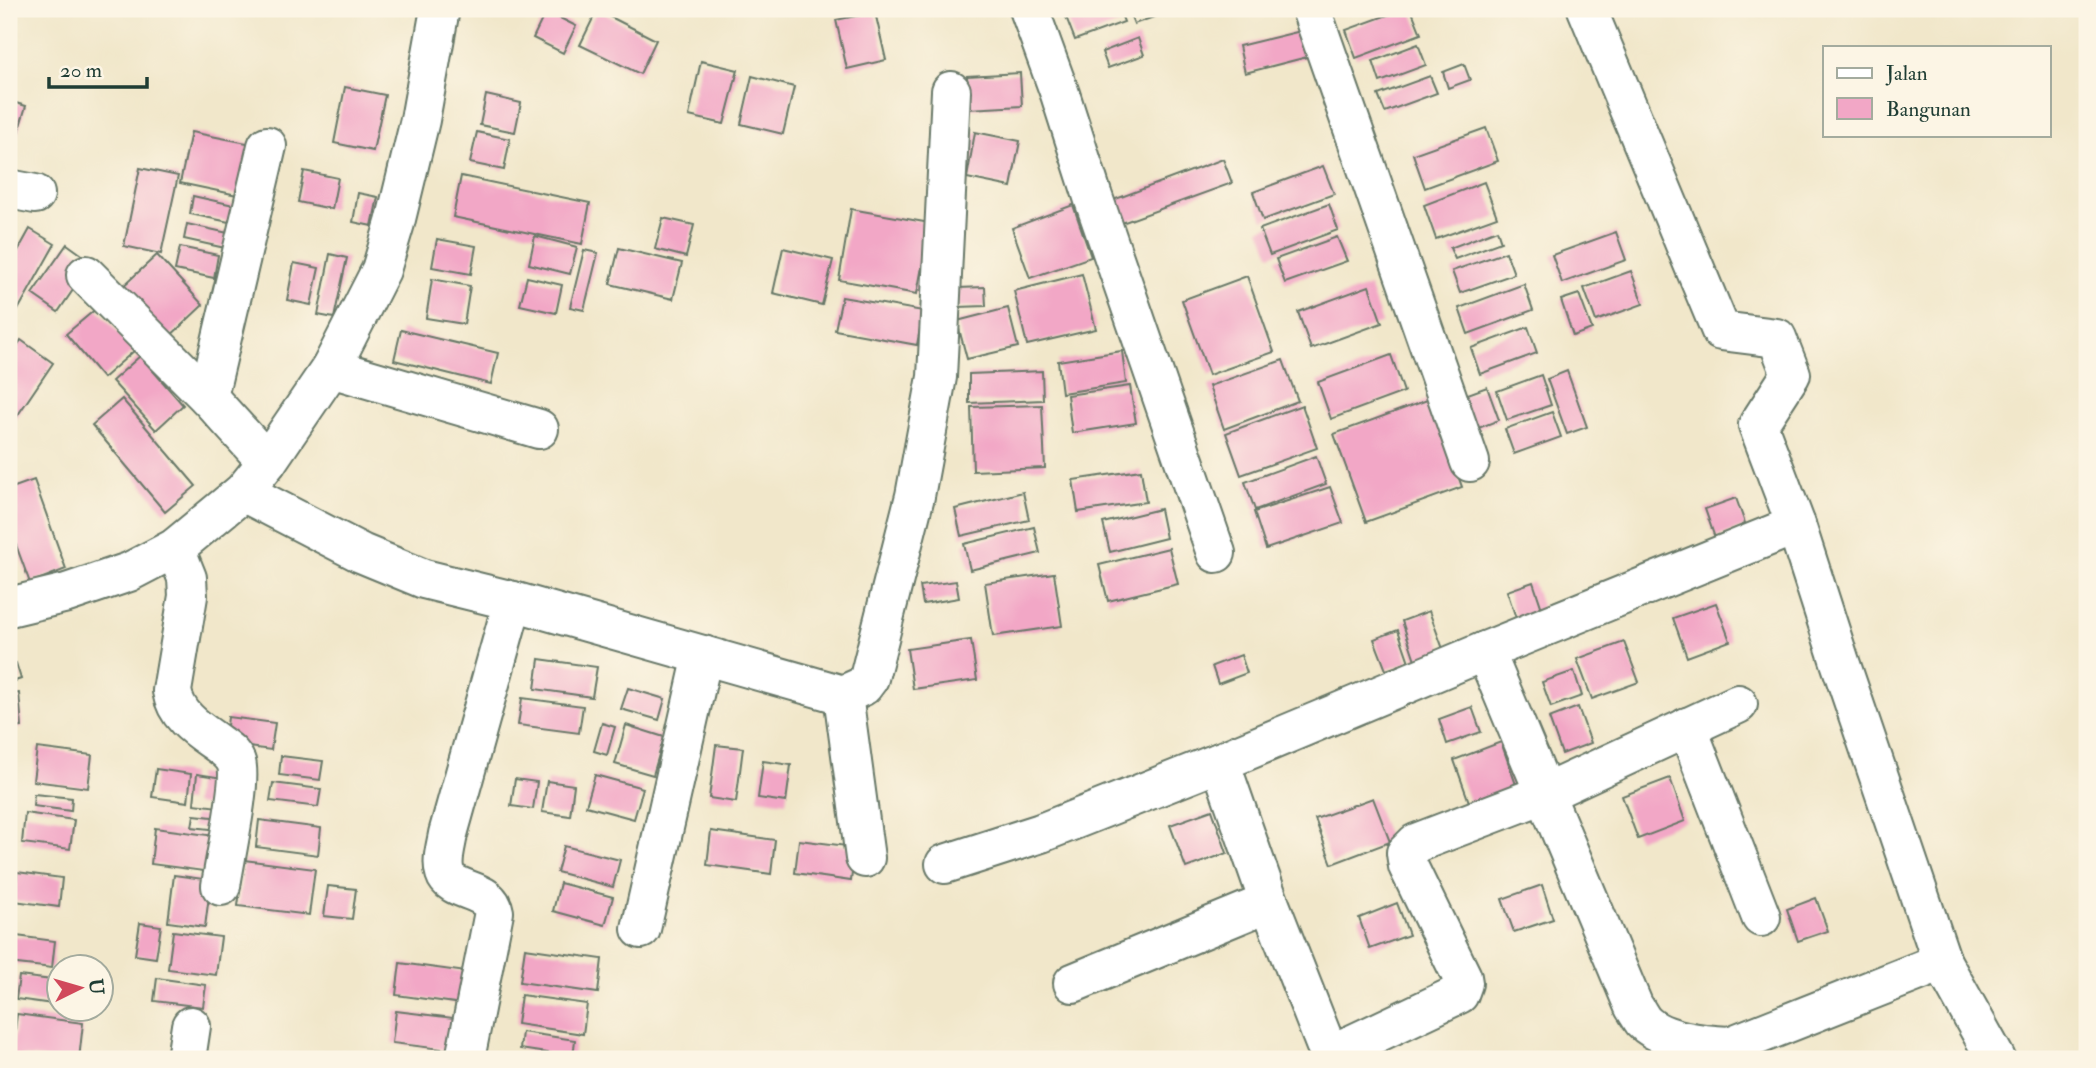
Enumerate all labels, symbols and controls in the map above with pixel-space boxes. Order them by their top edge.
scale bar [49,46,147,90]
legend [1823,46,2050,136]
text: 20 m [60,57,102,84]
text: Jalan [1885,60,1928,87]
text: Bangunan [1886,96,1971,123]
north arrow [46,953,116,1023]
text: U [83,978,109,996]

